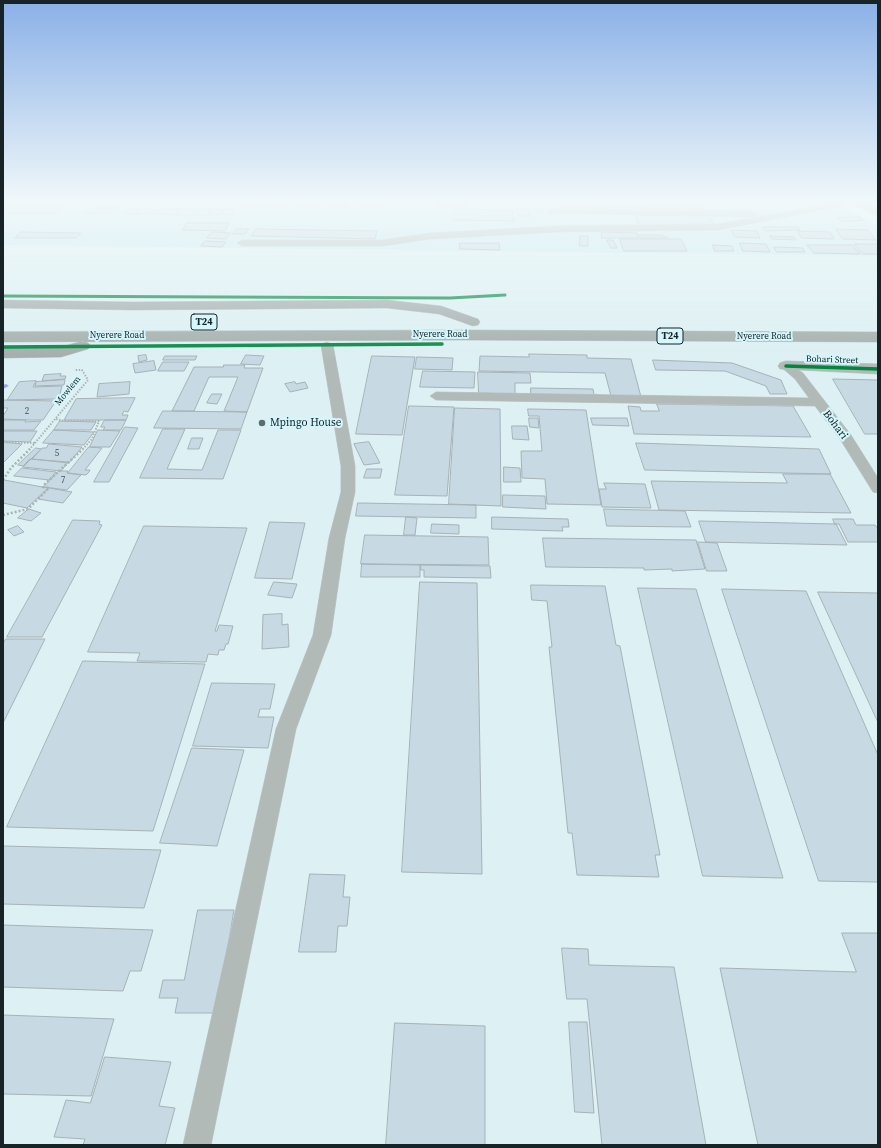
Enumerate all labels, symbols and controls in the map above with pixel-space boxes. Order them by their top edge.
road number: T24 [191,314,217,330]
road number: T24 [657,328,683,344]
street label: Nyerere Road [413,330,467,340]
street label: Nyerere Road [90,331,144,341]
street label: Nyerere Road [737,332,791,342]
street label: Bohari Street [806,354,858,366]
street label: Mowlem [53,374,83,408]
house number: 2 [25,407,29,417]
street label: Bohari [820,408,850,442]
place label: Mpingo House [270,416,341,430]
marker: Mpingo House [257,418,267,428]
house number: 5 [55,449,59,459]
house number: 7 [61,476,65,486]

